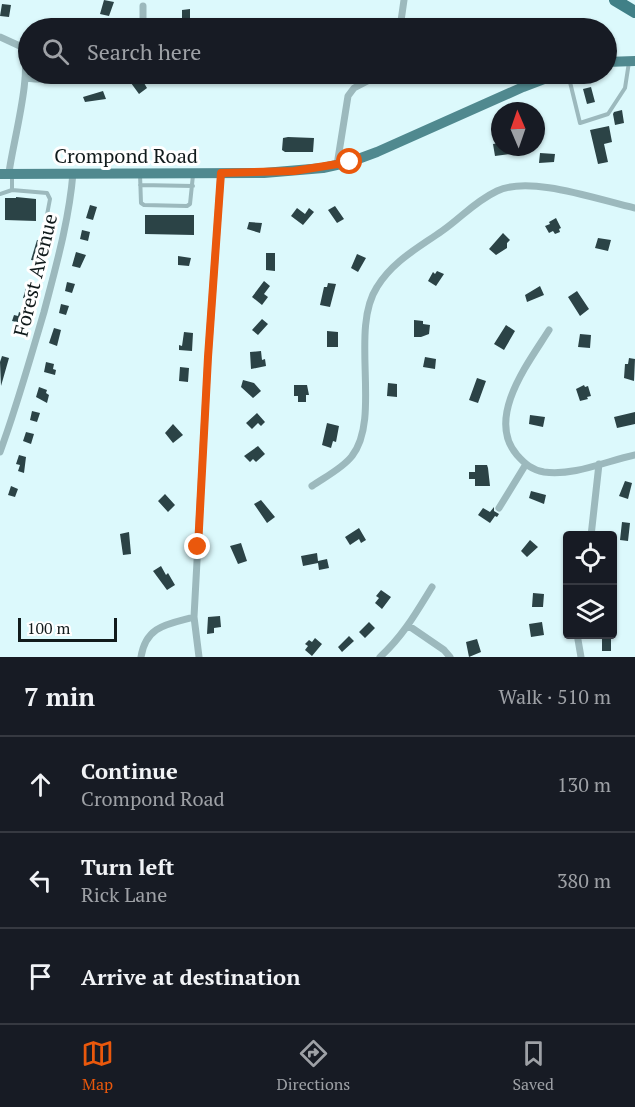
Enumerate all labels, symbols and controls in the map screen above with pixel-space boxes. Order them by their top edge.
search box [18,18,617,84]
icon: search [39,35,72,68]
text: Search here [87,37,201,66]
north arrow [491,102,545,156]
street label: Crompond Road [54,142,198,169]
route start [336,148,362,174]
street label: Forest Avenue [7,211,63,339]
map controls [563,531,617,639]
button: locate [563,531,617,585]
route end [184,533,210,559]
button: layers [563,585,617,639]
scale bar [18,615,117,642]
text: 100 m [27,617,70,639]
text: 7 min [24,679,95,713]
text: Walk · 510 m [499,683,611,710]
text: Continue [81,756,178,785]
icon: ahead [24,768,57,801]
text: 130 m [557,771,611,798]
text: Crompond Road [81,785,225,812]
text: Turn left [81,852,174,881]
icon: left [24,864,57,897]
text: 380 m [557,867,611,894]
text: Rick Lane [81,881,167,908]
icon: arrive [24,960,57,993]
text: Arrive at destination [81,962,300,991]
tab: Map [81,1037,114,1095]
tab: Directions [276,1037,350,1095]
tab: Saved [512,1037,554,1095]

